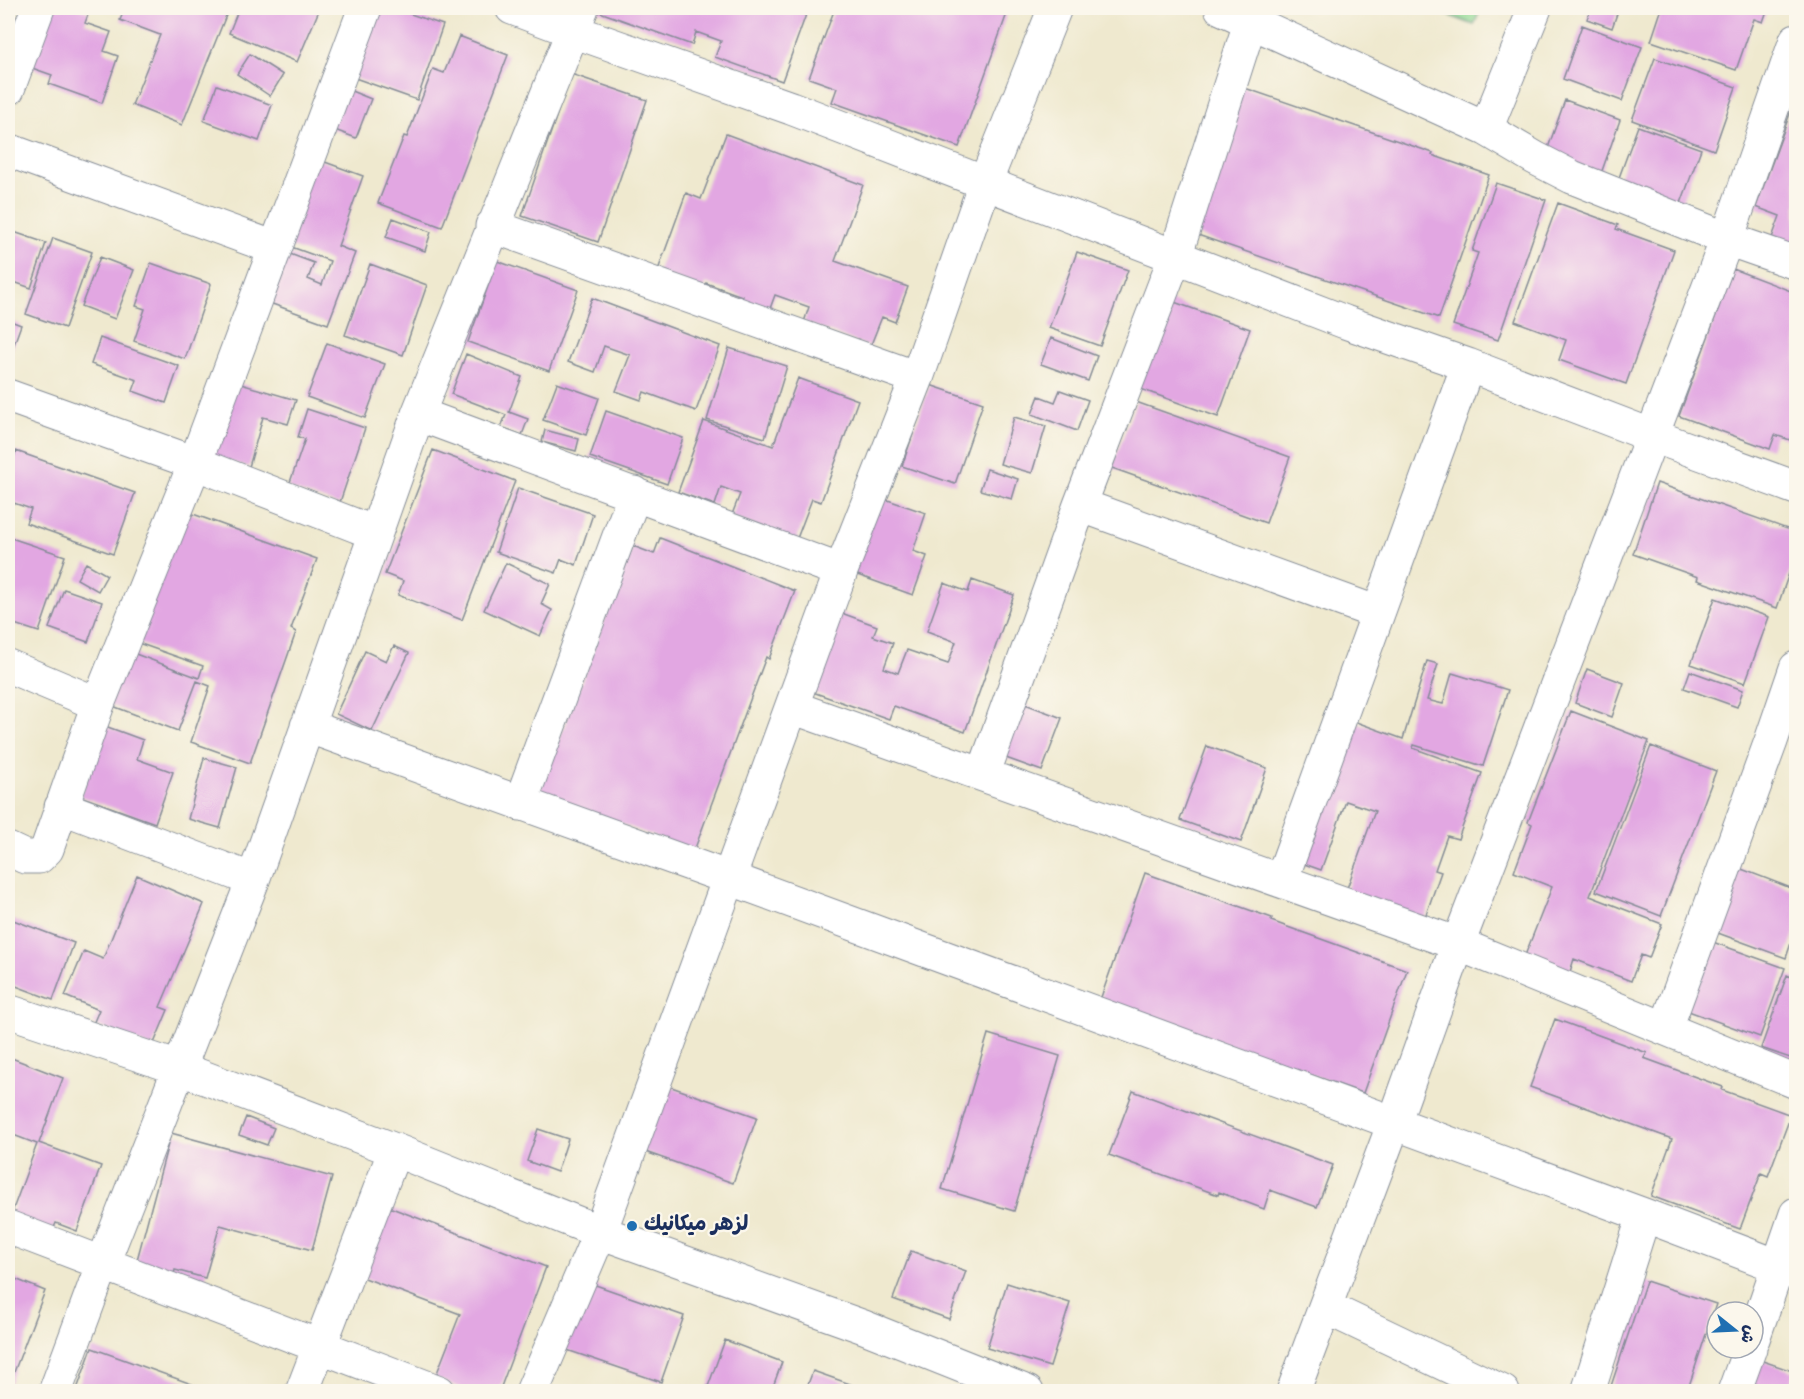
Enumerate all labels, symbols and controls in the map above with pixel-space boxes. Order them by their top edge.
place label: لزهر ميكانيك [644,1211,748,1241]
marker: لزهر ميكانيك [625,1219,639,1233]
north arrow [1705,1300,1765,1360]
text: ش [1733,1322,1761,1346]

